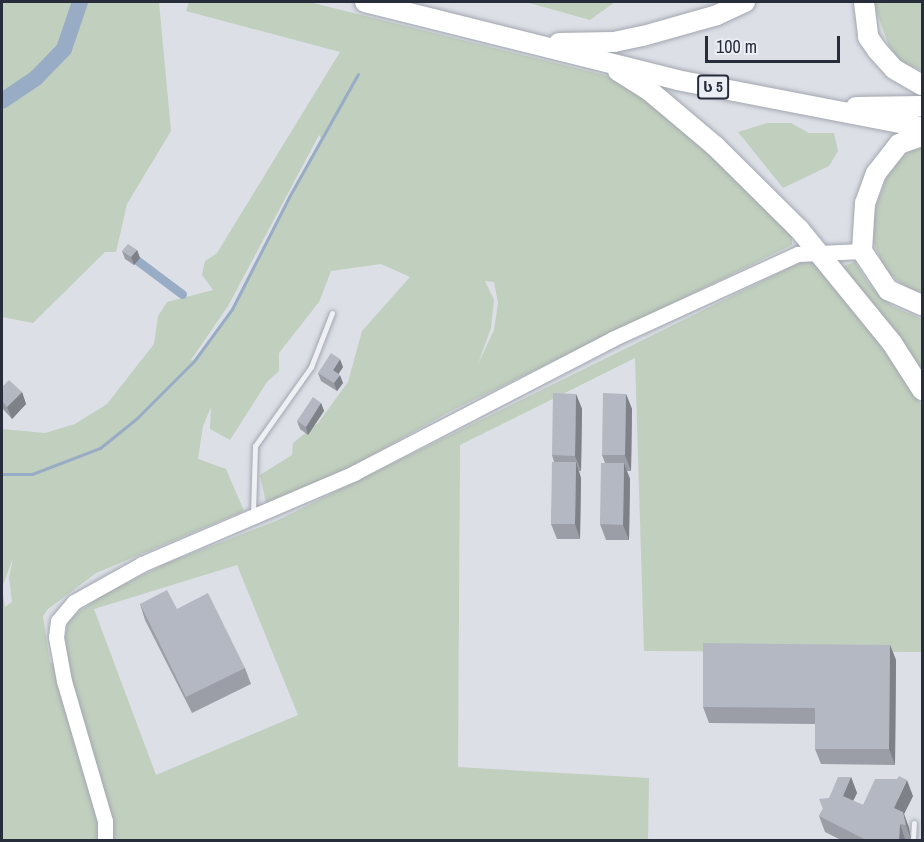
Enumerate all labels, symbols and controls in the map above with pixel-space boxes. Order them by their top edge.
scale bar [708,24,843,62]
text: 100 m [716,34,757,59]
road number: ს 5 [696,75,730,99]

